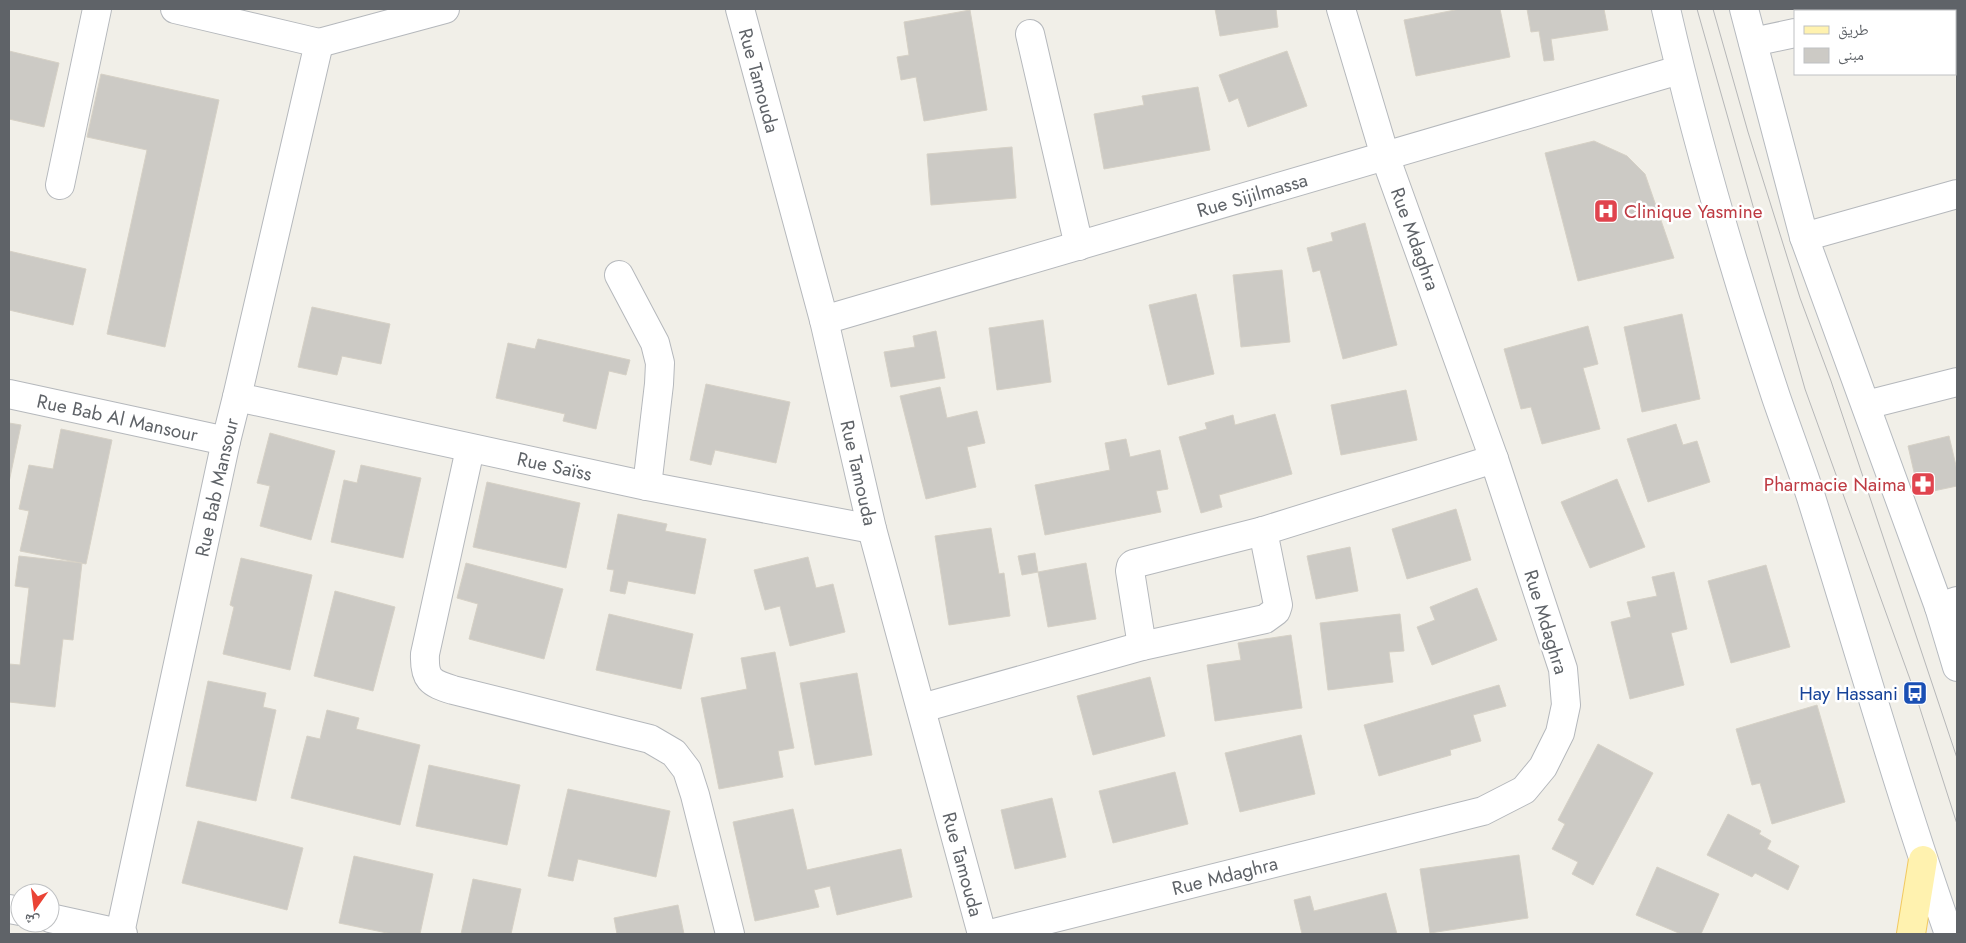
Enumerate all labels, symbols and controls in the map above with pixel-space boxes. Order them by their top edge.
legend [1794,10,1956,75]
text: طريق [1838,19,1869,41]
street label: Rue Tamouda [732,25,786,136]
text: مبنى [1838,44,1864,66]
street label: Rue Sijilmassa [1194,166,1311,224]
street label: Rue Mdaghra [1384,184,1446,294]
hospital icon: Clinique Yasmine [1593,198,1619,224]
place label: Clinique Yasmine [1624,198,1763,225]
street label: Rue Bab Al Mansour [34,387,201,448]
street label: Rue Bab Mansour [188,415,245,559]
street label: Rue Tamouda [834,418,884,528]
street label: Rue Saïss [515,445,595,487]
place label: Pharmacie Naima [1764,471,1906,498]
pharmacy icon: Pharmacie Naima [1910,471,1936,497]
street label: Rue Mdaghra [1517,566,1575,678]
place label: Hay Hassani [1799,680,1898,707]
bus stop icon: Hay Hassani [1902,680,1928,706]
street label: Rue Tamouda [936,809,990,920]
street label: Rue Mdaghra [1169,849,1280,902]
north arrow [10,883,60,933]
text: ش [22,909,41,932]

